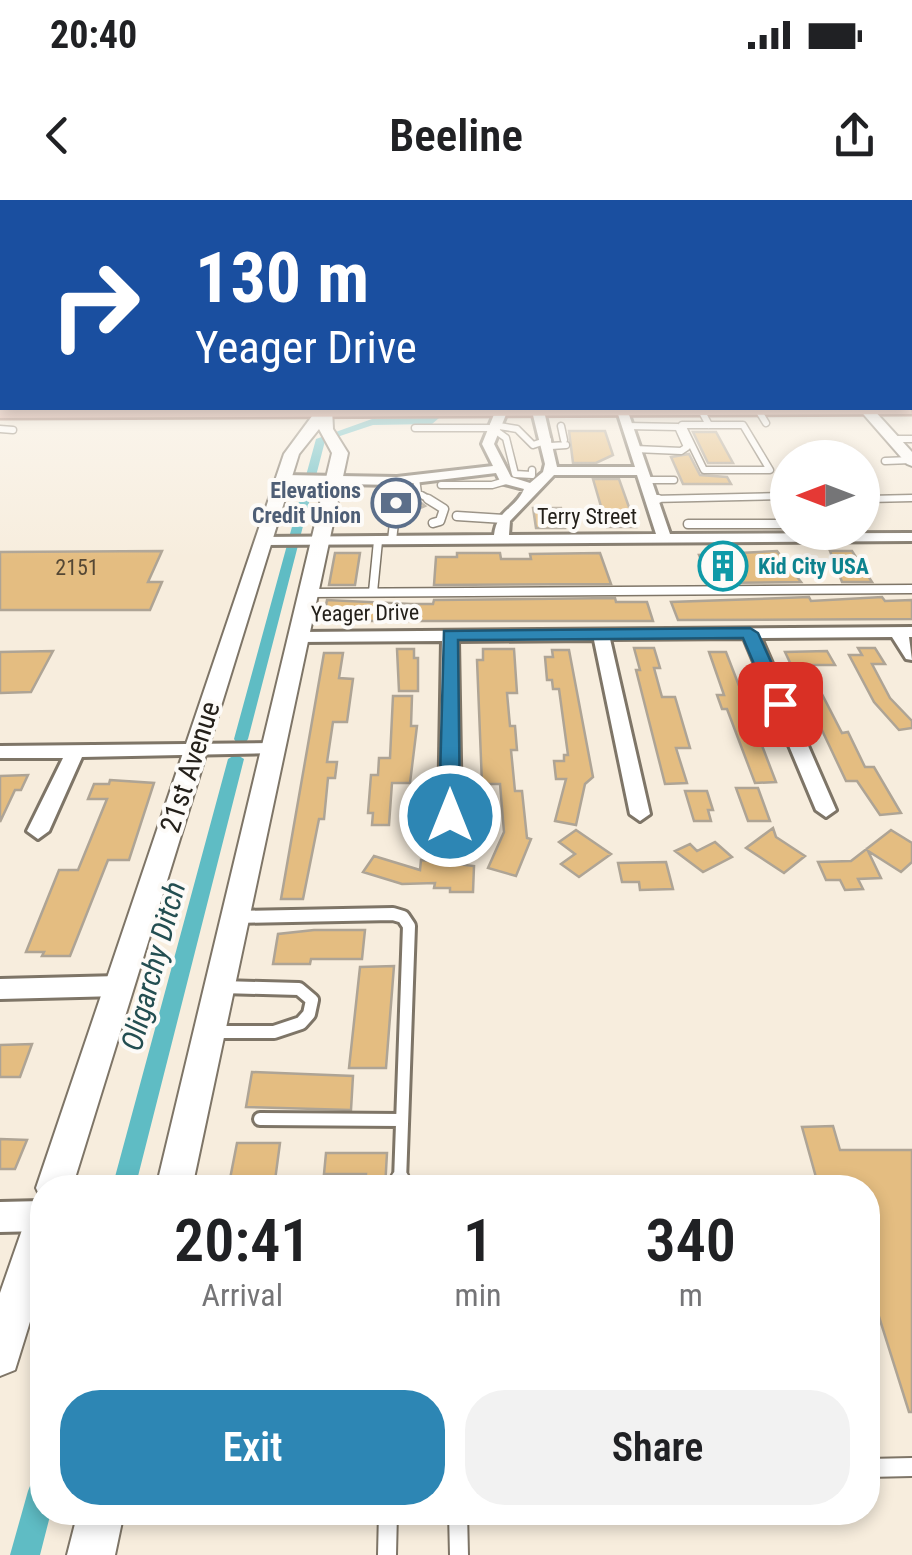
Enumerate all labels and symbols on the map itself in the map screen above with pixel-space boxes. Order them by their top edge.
north arrow [770,440,880,550]
bank icon: Elevations Credit Union [370,477,422,529]
place label: Elevations Credit Union [252,478,361,528]
street label: Terry Street [537,504,637,529]
building icon: Kid City USA [697,540,749,592]
place label: Kid City USA [758,554,869,579]
house number: 2151 [55,555,99,580]
street label: Yeager Drive [311,600,419,626]
pin [738,662,823,747]
street label: 21st Avenue [153,697,227,837]
position arrow [398,764,502,868]
water label: Oligarchy Ditch [114,878,192,1054]

